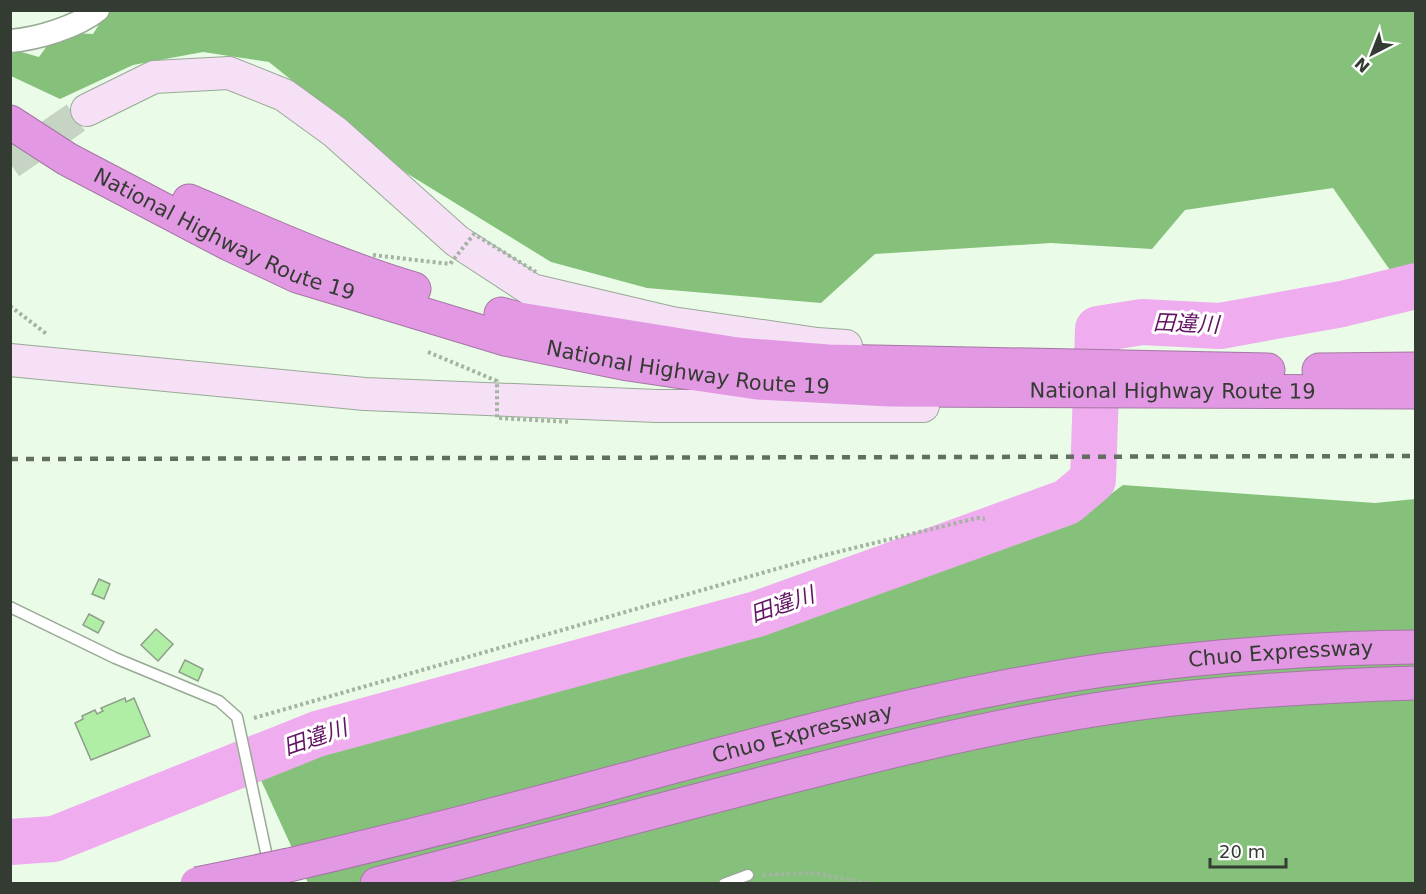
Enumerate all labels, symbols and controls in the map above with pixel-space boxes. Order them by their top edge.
north arrow [1342,24,1402,84]
text: N [1351,53,1374,76]
street label: National Highway Route 19 [90,163,358,305]
water label: 田違川 [1153,310,1221,337]
street label: National Highway Route 19 [544,336,830,399]
street label: National Highway Route 19 [1029,379,1316,404]
water label: 田違川 [747,581,819,627]
street label: Chuo Expressway [1187,636,1374,672]
street label: Chuo Expressway [709,699,895,768]
water label: 田違川 [280,714,352,760]
scale bar [1210,831,1286,869]
text: 20 m [1219,841,1265,862]

